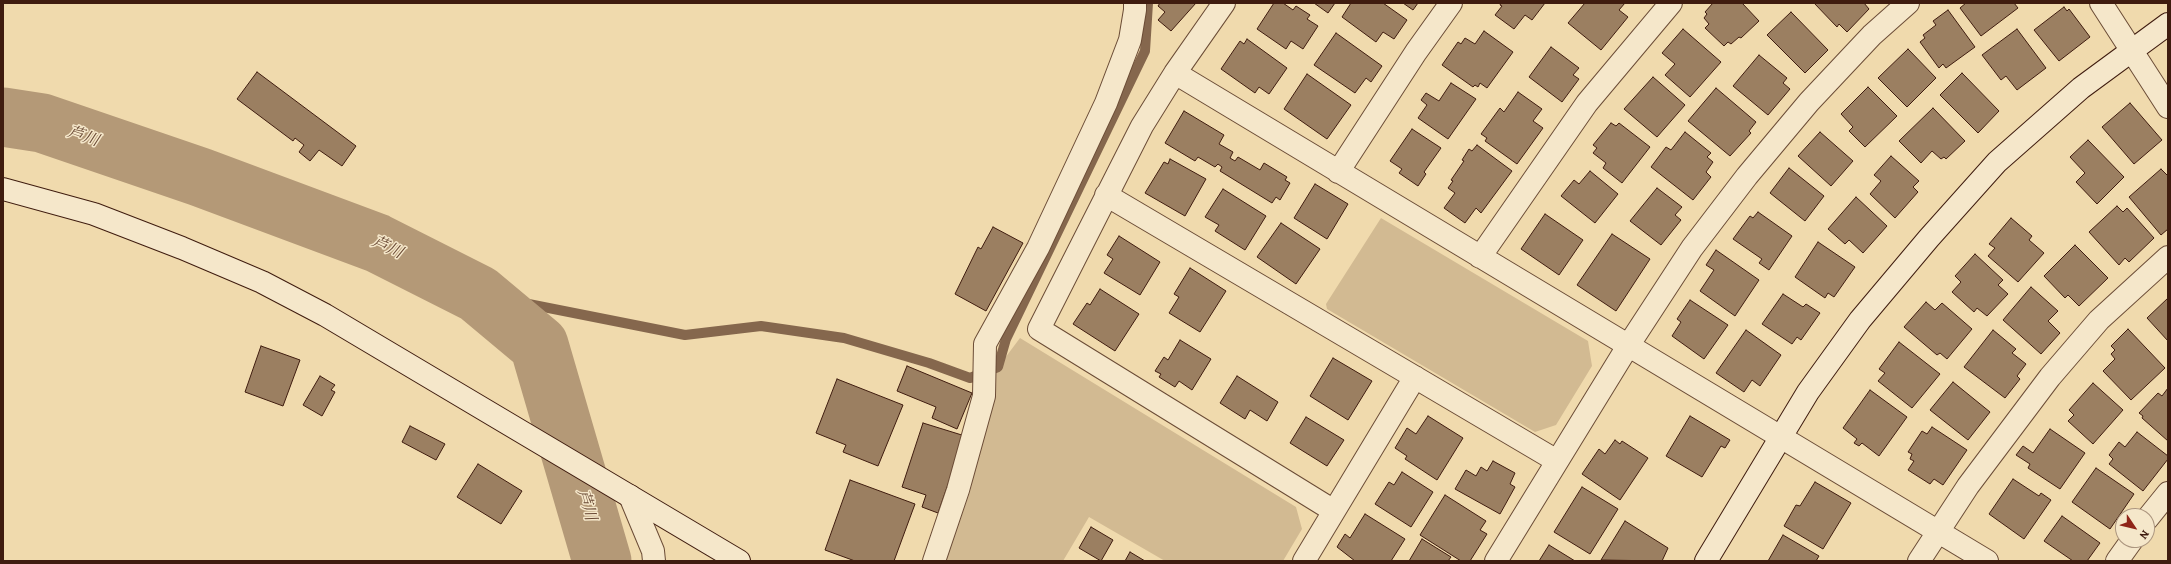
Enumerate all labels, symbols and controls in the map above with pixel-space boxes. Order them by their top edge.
water label: 芦川 [65,123,101,151]
water label: 芦川 [368,233,406,263]
water label: 芦川 [572,487,600,523]
north arrow [2115,508,2155,548]
text: N [2136,527,2153,542]

